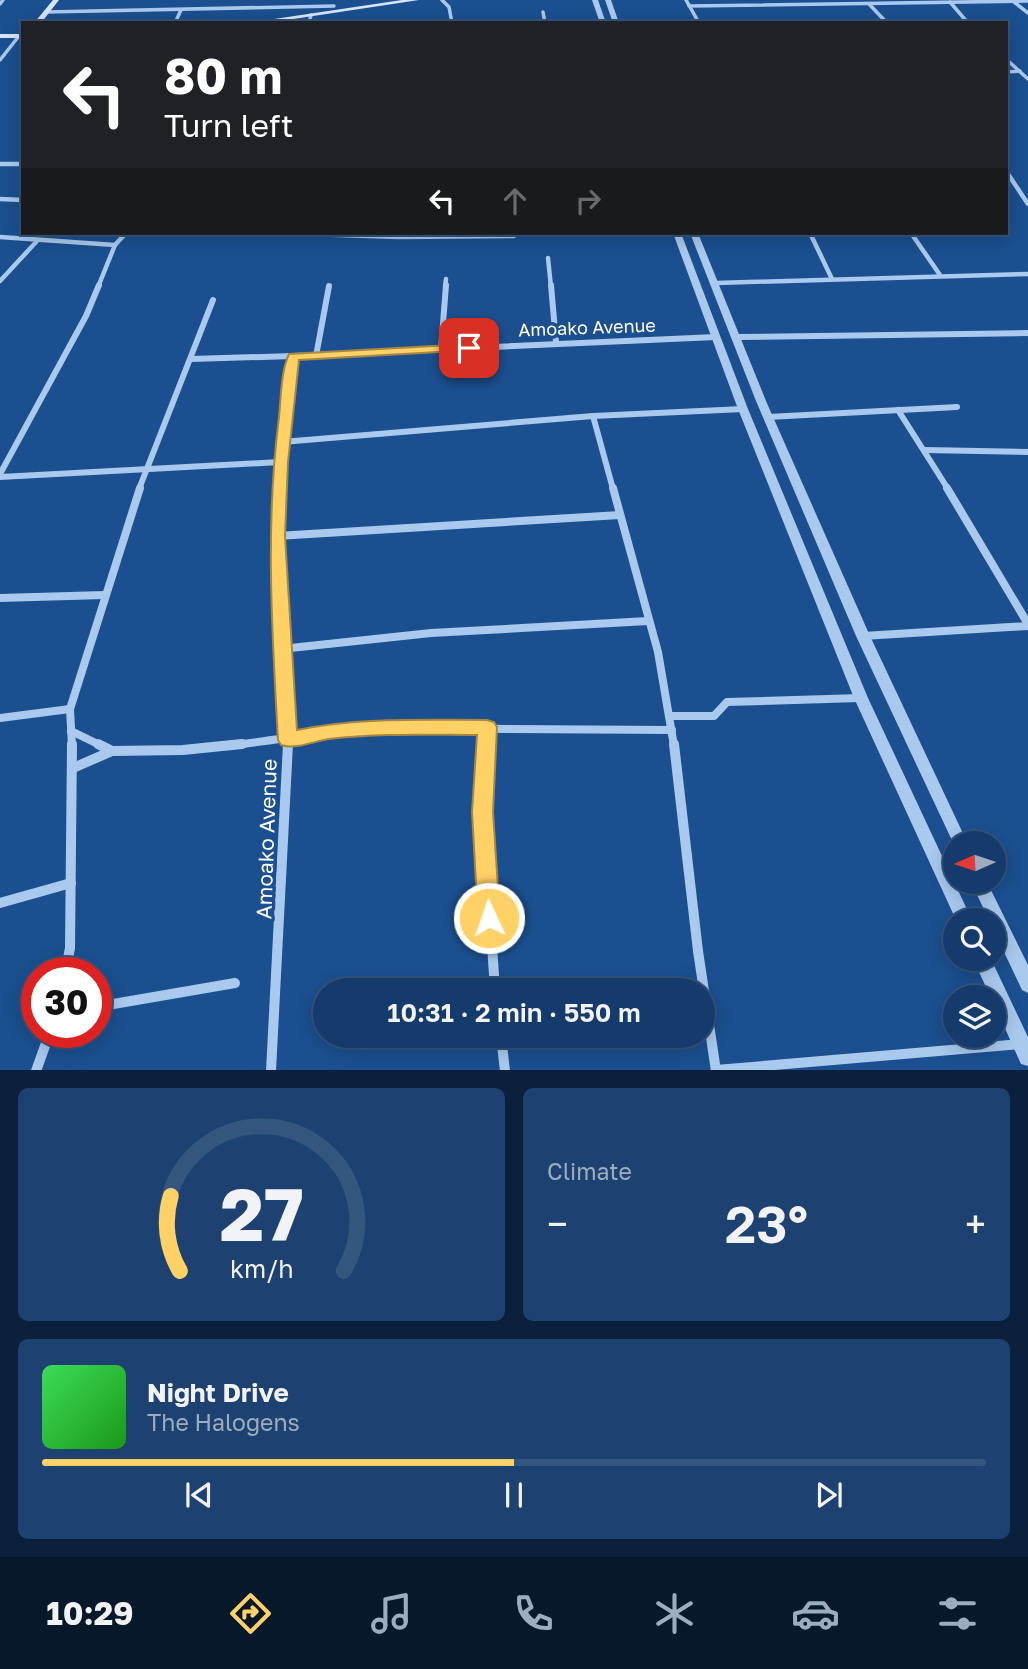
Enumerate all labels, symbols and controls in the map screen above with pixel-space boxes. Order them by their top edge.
text: 80 m [164,46,282,105]
icon: left [49,49,140,140]
text: Turn left [164,106,293,144]
icon: left [423,182,461,220]
icon: ahead [496,182,534,220]
icon: right [569,182,607,220]
street label: Amoako Avenue [518,314,656,340]
pin [439,318,499,378]
icon: arrive [450,329,488,367]
street label: Amoako Avenue [250,758,282,920]
north arrow [943,831,1006,894]
map controls [943,831,1006,1048]
position arrow [452,881,526,955]
button: search [943,908,1006,971]
speed limit sign: 30 [21,957,112,1048]
button: layers [943,985,1006,1048]
text: 10:31 · 2 min · 550 m [387,997,641,1028]
text: Climate [547,1157,632,1185]
text: 27 [219,1170,304,1257]
text: 23° [725,1192,808,1254]
text: − [547,1201,568,1246]
text: + [965,1201,986,1246]
text: km/h [230,1252,293,1283]
text: Night Drive [147,1377,289,1408]
text: The Halogens [147,1408,300,1436]
icon: previous [180,1476,218,1514]
icon: pause [495,1476,533,1514]
icon: next [810,1476,848,1514]
icon: directions [226,1589,275,1638]
icon: music [367,1589,416,1638]
icon: phone [509,1589,558,1638]
icon: climate [650,1589,699,1638]
icon: car [791,1589,840,1638]
icon: filters [933,1589,982,1638]
text: 10:29 [46,1594,134,1632]

